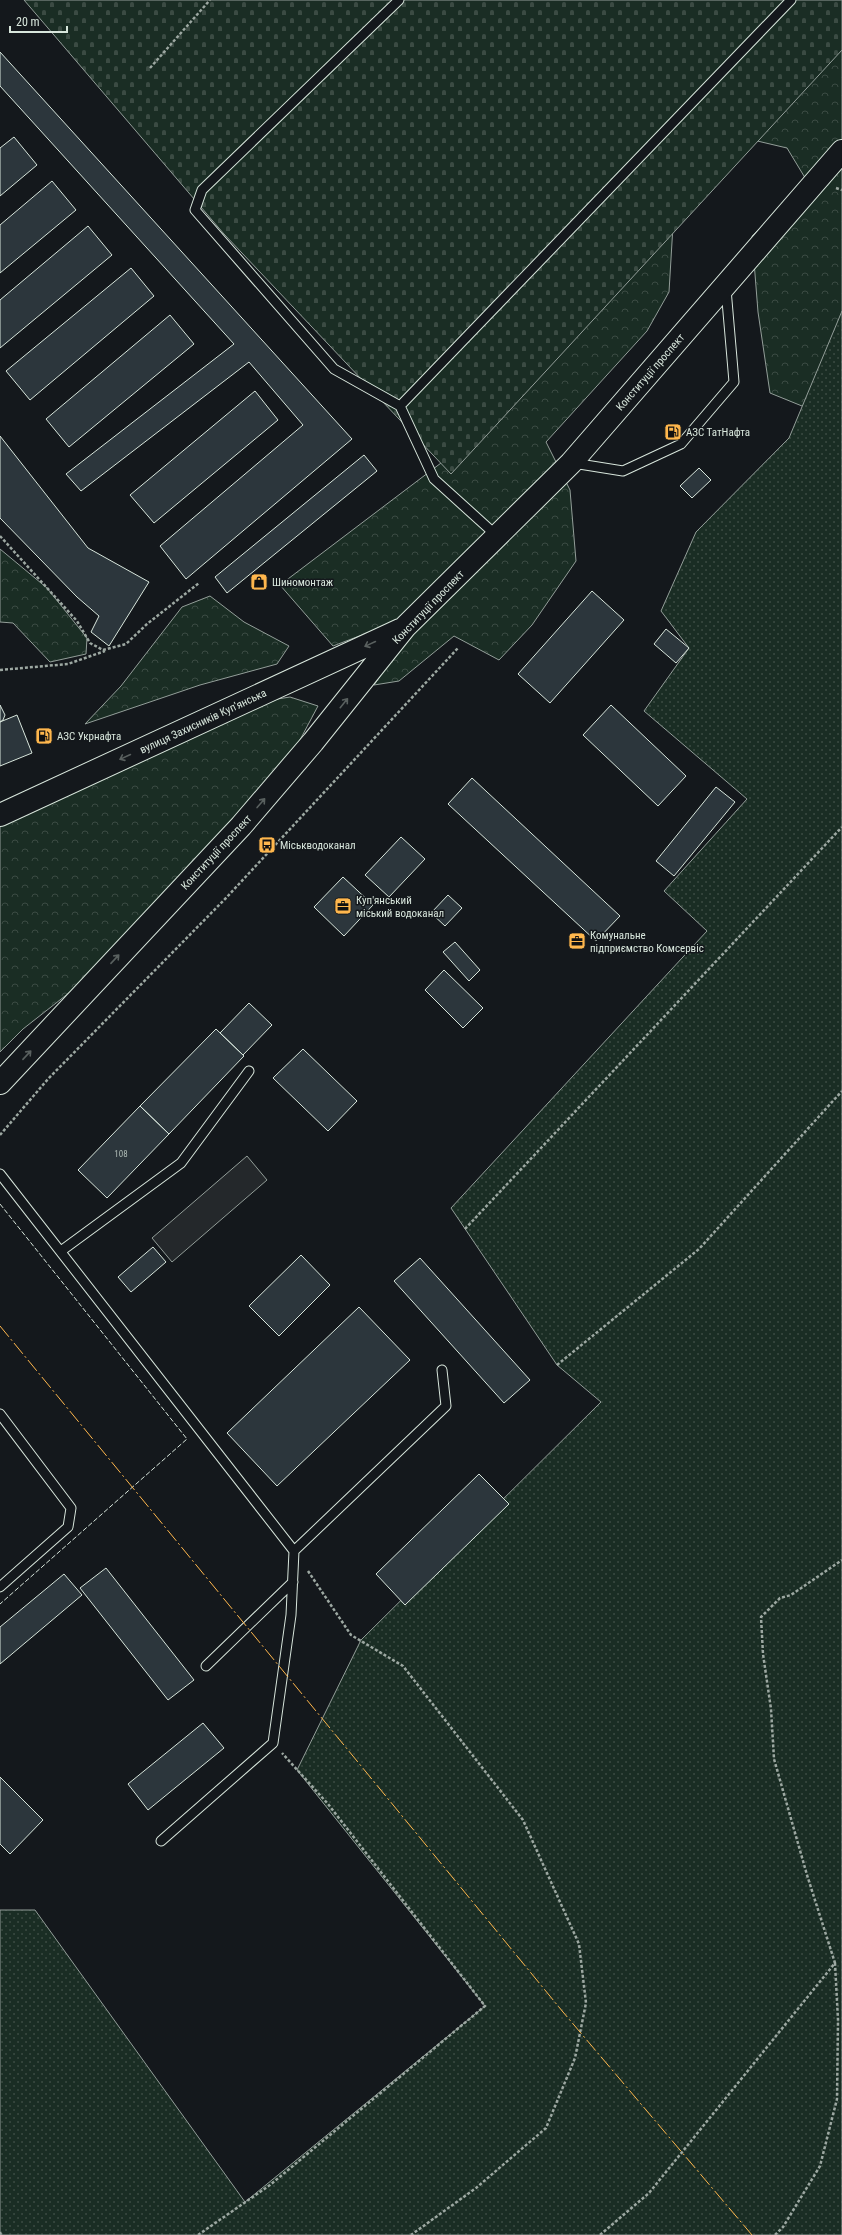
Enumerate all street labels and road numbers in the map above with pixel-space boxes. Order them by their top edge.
street label: Конституції проспект [613,331,688,413]
street label: Конституції проспект [390,568,467,647]
street label: вулиця Захисників Куп'янська [138,686,269,757]
street label: Конституції проспект [178,812,255,892]

